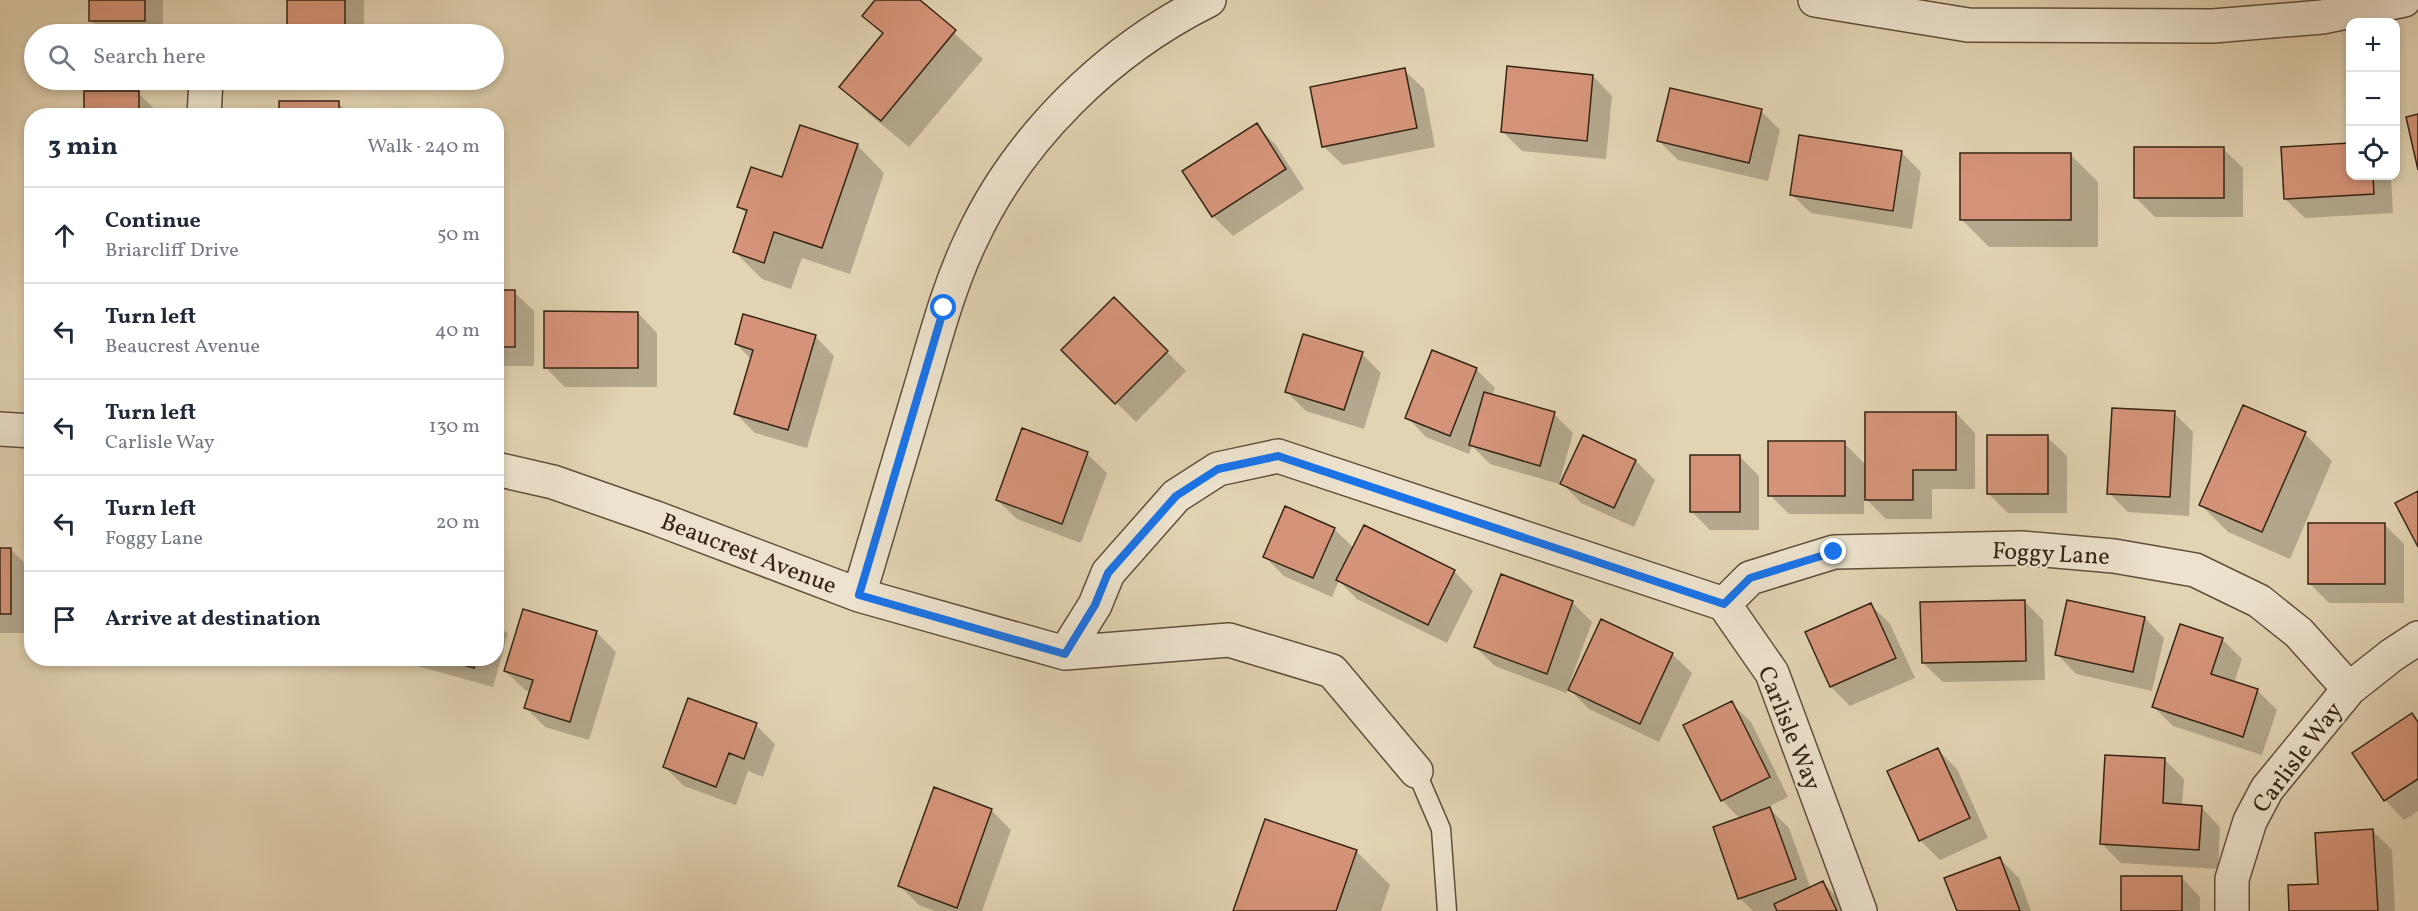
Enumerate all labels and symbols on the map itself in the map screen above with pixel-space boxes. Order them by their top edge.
route start [930,294,956,320]
street label: Beaucrest Avenue [655,506,841,604]
street label: Foggy Lane [1991,535,2111,575]
route end [1820,538,1846,564]
street label: Carlisle Way [1748,661,1829,796]
street label: Carlisle Way [2245,695,2352,821]

